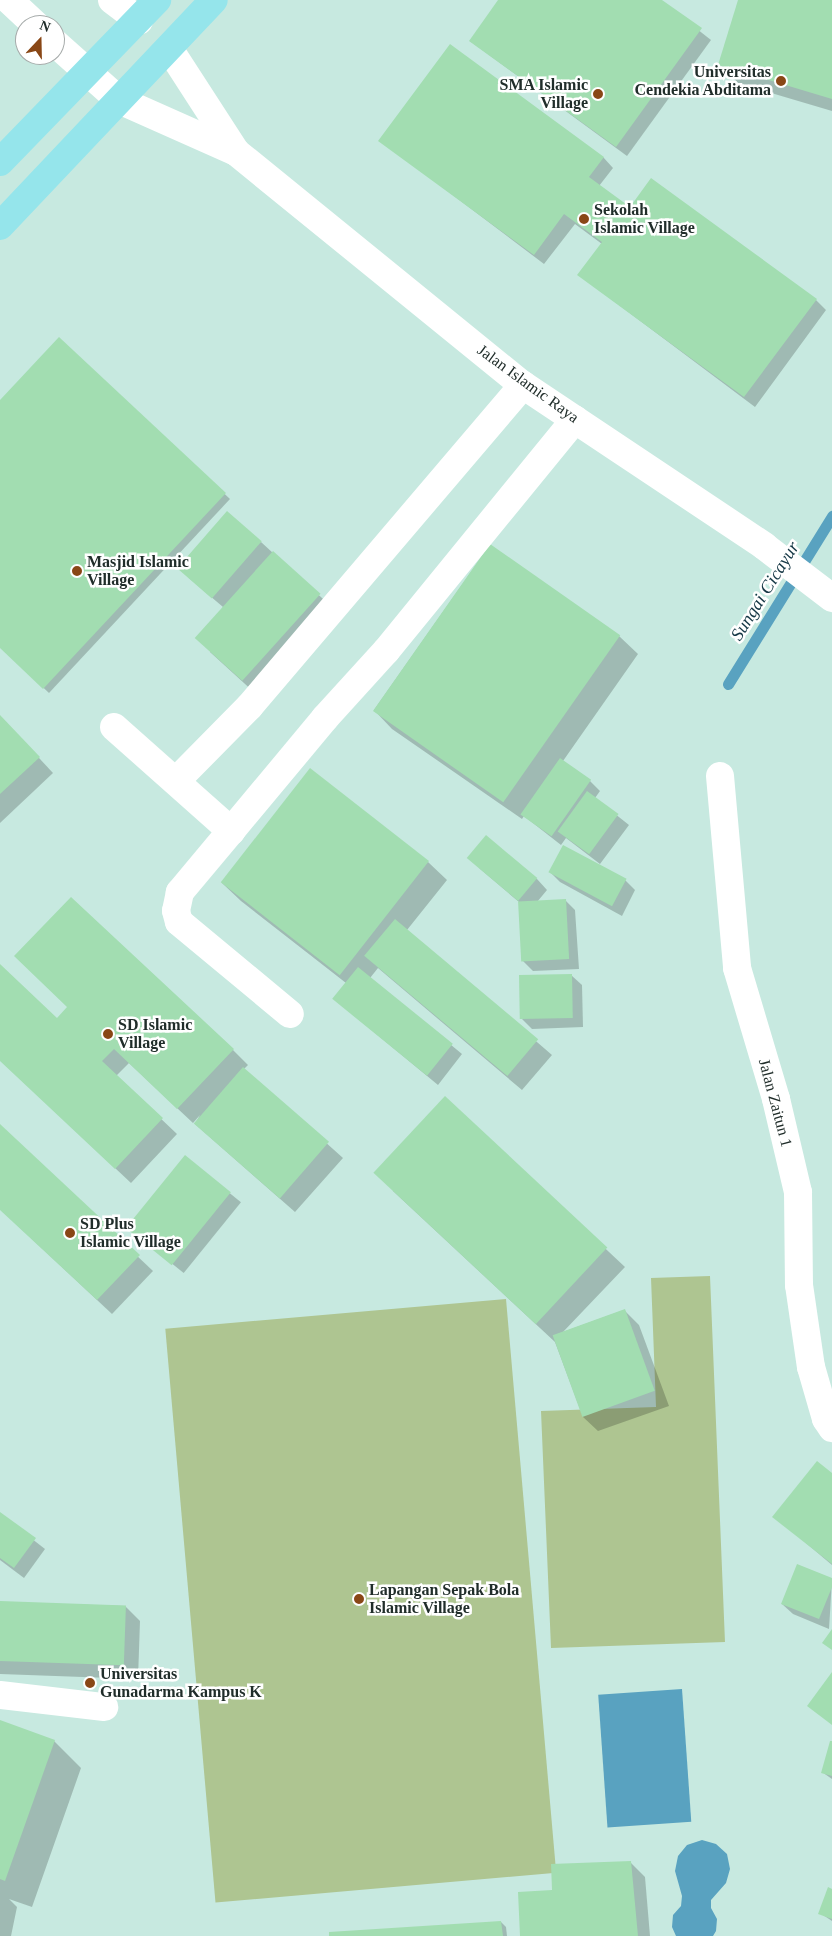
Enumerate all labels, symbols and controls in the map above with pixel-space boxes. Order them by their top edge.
north arrow [15,15,65,65]
text: N [38,18,53,35]
place label: Universitas Cendekia Abditama [634,62,771,100]
place label: SMA Islamic Village [499,75,588,113]
marker: Universitas Cendekia Abditama [775,75,787,87]
marker: SMA Islamic Village [592,88,604,100]
place label: Sekolah Islamic Village [594,200,695,238]
marker: Sekolah Islamic Village [578,213,590,225]
street label: Jalan Islamic Raya [473,341,583,427]
water label: Sungai Cicayur [726,538,804,644]
place label: Masjid Islamic Village [87,552,189,590]
marker: Masjid Islamic Village [71,565,83,577]
place label: SD Islamic Village [118,1015,192,1053]
marker: SD Islamic Village [102,1028,114,1040]
street label: Jalan Zaitun 1 [754,1057,796,1149]
place label: SD Plus Islamic Village [80,1214,181,1252]
marker: SD Plus Islamic Village [64,1227,76,1239]
place label: Lapangan Sepak Bola Islamic Village [369,1580,519,1618]
marker: Lapangan Sepak Bola Islamic Village [353,1593,365,1605]
place label: Universitas Gunadarma Kampus K [100,1664,262,1702]
marker: Universitas Gunadarma Kampus K [84,1677,96,1689]

